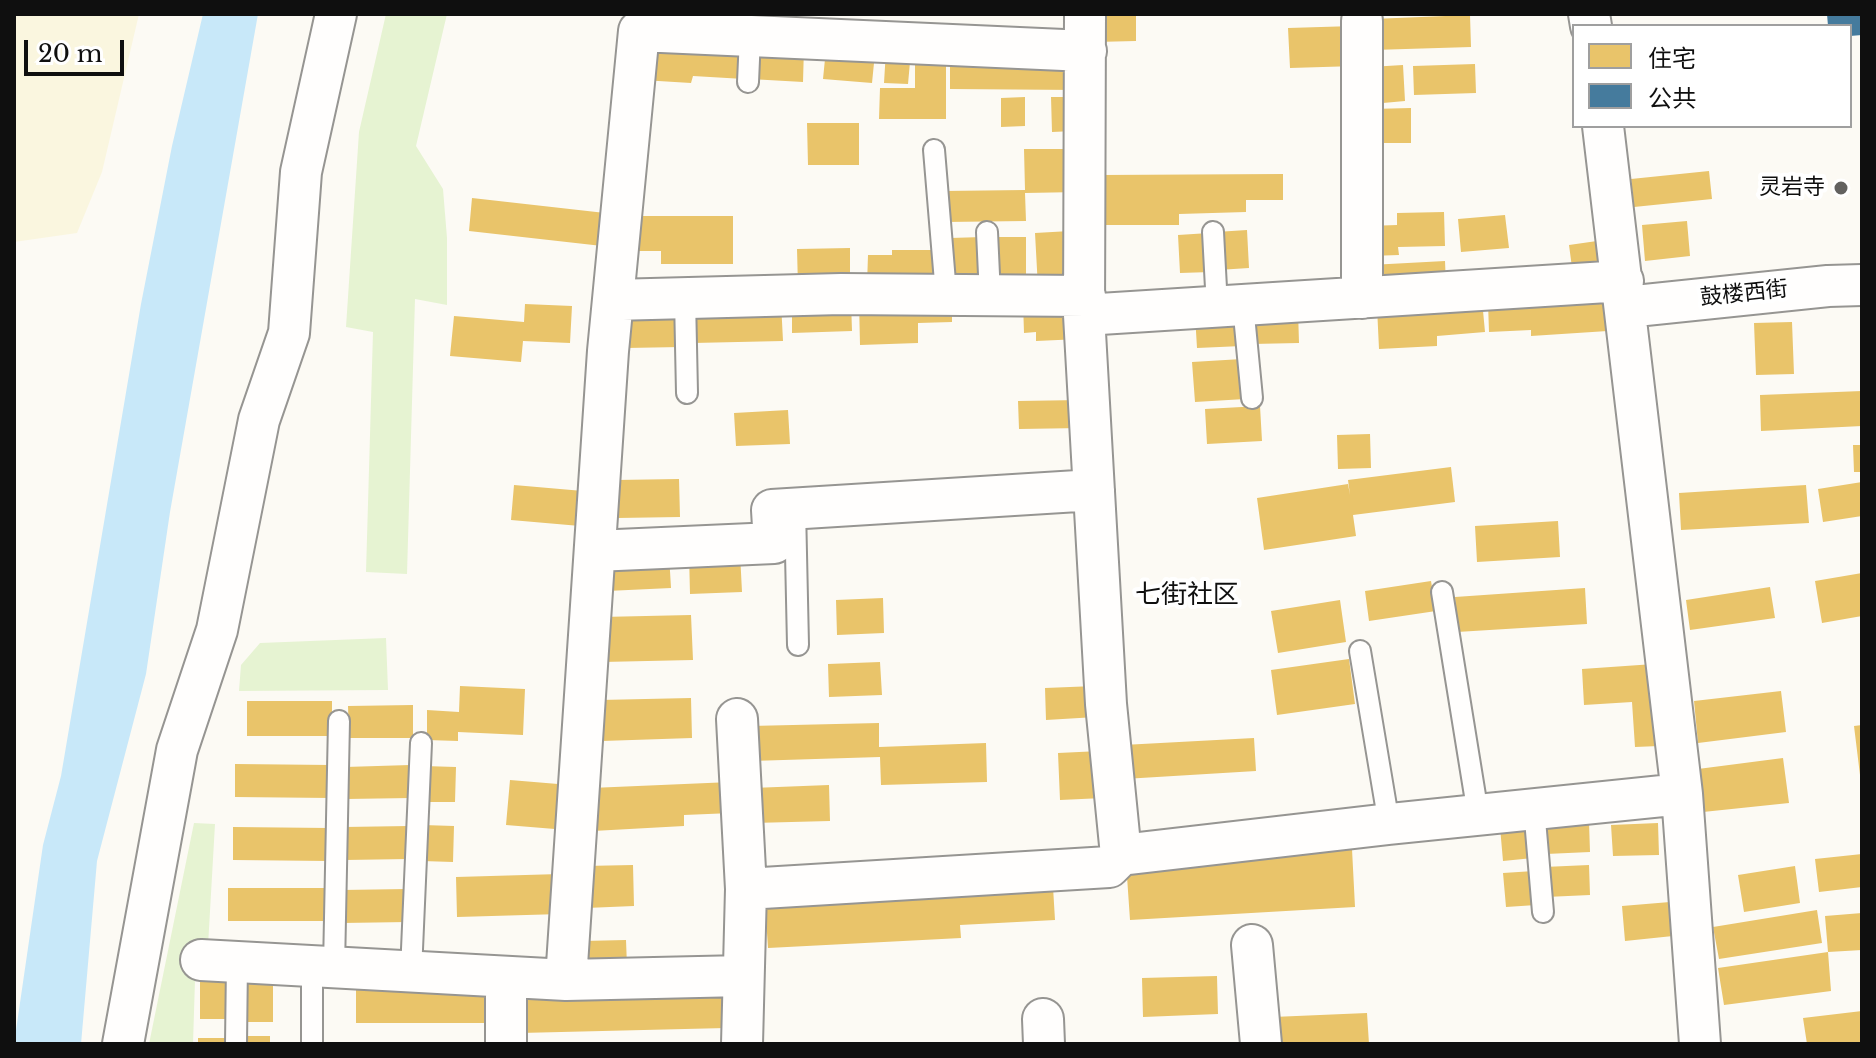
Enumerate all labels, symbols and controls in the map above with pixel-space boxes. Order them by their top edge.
scale bar [28,24,128,74]
legend [1572,24,1852,128]
text: 20 m [38,39,103,68]
text: 住宅 [1648,44,1696,73]
text: 公共 [1648,84,1696,113]
place label: 灵岩寺 [1759,175,1825,201]
marker: 灵岩寺 [1832,179,1850,197]
street label: 鼓楼西街 [1699,276,1789,312]
district label: 七街社区 [1135,580,1239,612]

